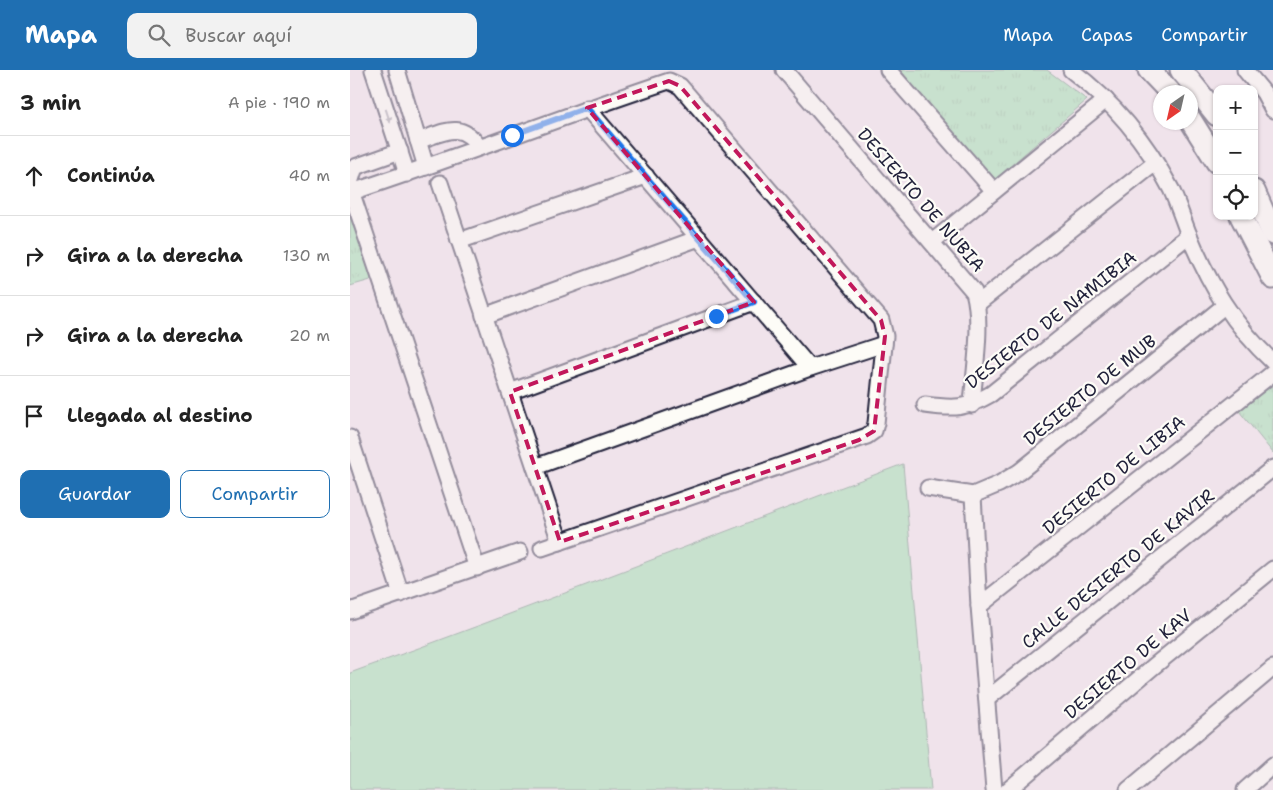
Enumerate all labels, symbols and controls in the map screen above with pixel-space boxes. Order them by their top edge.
search box [127,13,477,58]
text: Mapa [25,19,97,51]
icon: search [145,21,173,49]
text: Buscar aquí [185,23,292,48]
text: Mapa [1003,23,1053,47]
text: Capas [1081,23,1133,47]
text: Compartir [1161,23,1248,47]
north arrow [1153,85,1198,130]
map controls [1213,85,1258,220]
button: + [1213,85,1258,130]
text: 3 min [20,89,81,117]
text: A pie · 190 m [228,92,330,113]
one-way arrow [385,109,393,124]
street label: DESIERTO DE NUBIA [852,123,990,277]
route start [501,124,524,147]
button: − [1213,130,1258,175]
icon: ahead [20,162,48,190]
text: Continúa [67,163,155,188]
text: 40 m [288,165,330,186]
button: locate [1213,175,1258,220]
icon: right [20,242,48,270]
text: Gira a la derecha [67,243,243,268]
text: 130 m [283,245,330,266]
street label: DESIERTO DE NAMIBIA [960,246,1142,394]
route end [705,305,728,328]
icon: right [20,322,48,350]
text: Gira a la derecha [67,323,243,348]
text: 20 m [289,325,330,346]
street label: DESIERTO DE MUB [1019,329,1161,451]
icon: arrive [20,402,48,430]
text: Llegada al destino [67,403,253,428]
street label: DESIERTO DE LIBIA [1038,410,1190,540]
button: Guardar [20,470,170,518]
button: Compartir [180,470,330,518]
street label: CALLE DESIERTO DE KAVIR [1017,484,1219,654]
street label: DESIERTO DE KAV [1059,603,1197,725]

